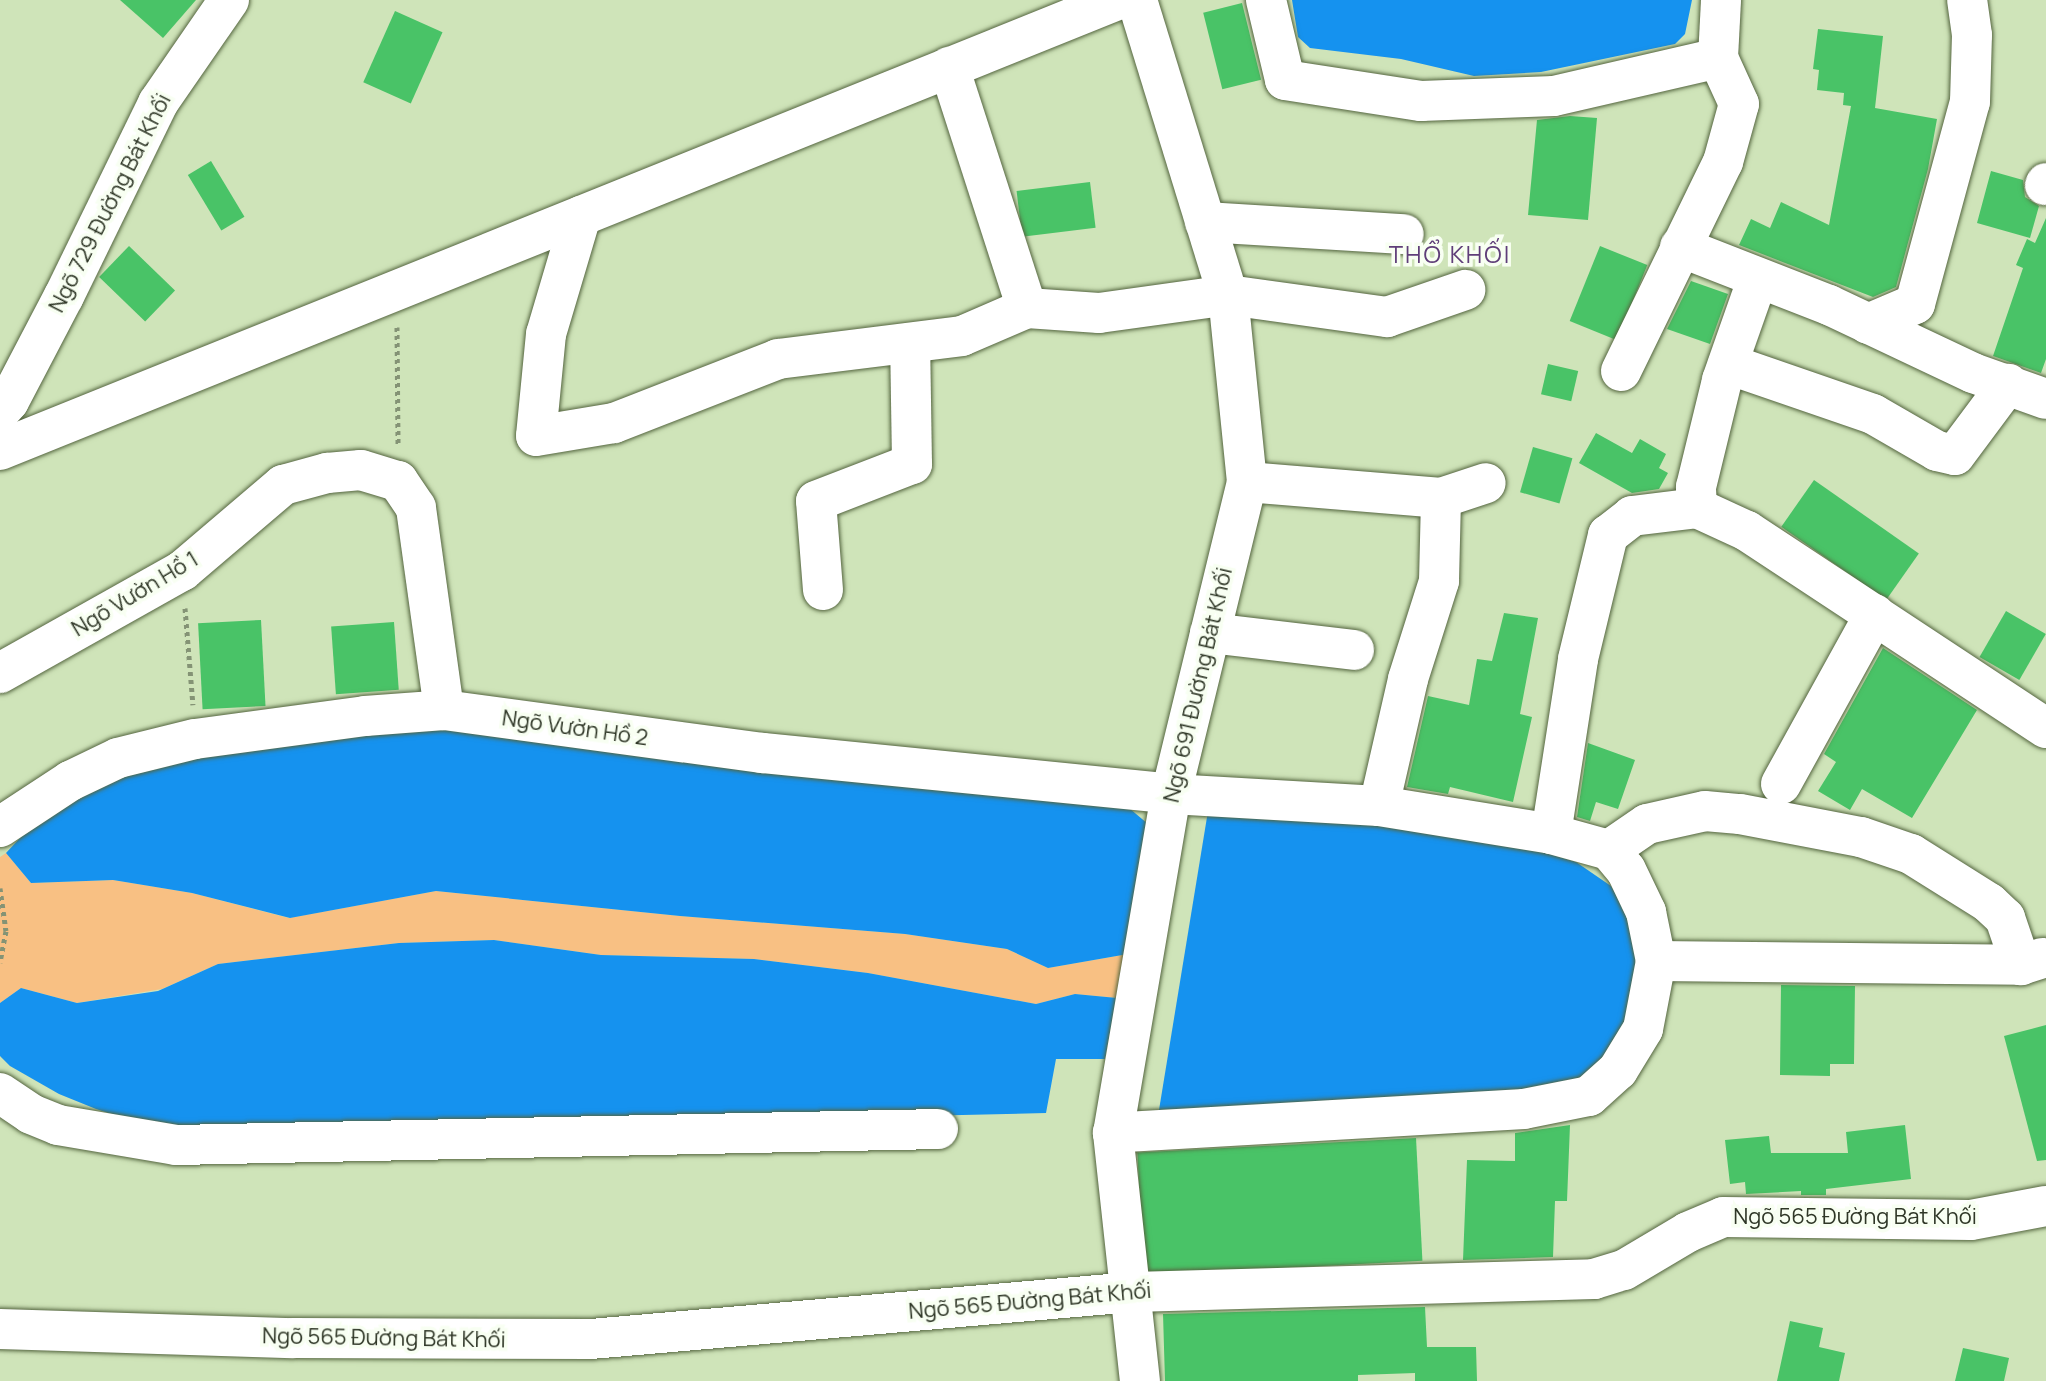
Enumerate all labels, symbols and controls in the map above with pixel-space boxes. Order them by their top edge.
street label: Ngõ 729 Đường Bát Khối [43,89,177,317]
district label: THỔ KHỐI [1389,240,1511,268]
street label: Ngõ Vườn Hồ 1 [67,546,203,642]
street label: Ngõ 691 Đường Bát Khối [1158,565,1238,805]
street label: Ngõ Vườn Hồ 2 [500,705,650,751]
street label: Ngõ 565 Đường Bát Khối [1733,1204,1977,1230]
street label: Ngõ 565 Đường Bát Khối [907,1277,1153,1325]
street label: Ngõ 565 Đường Bát Khối [262,1323,506,1353]

